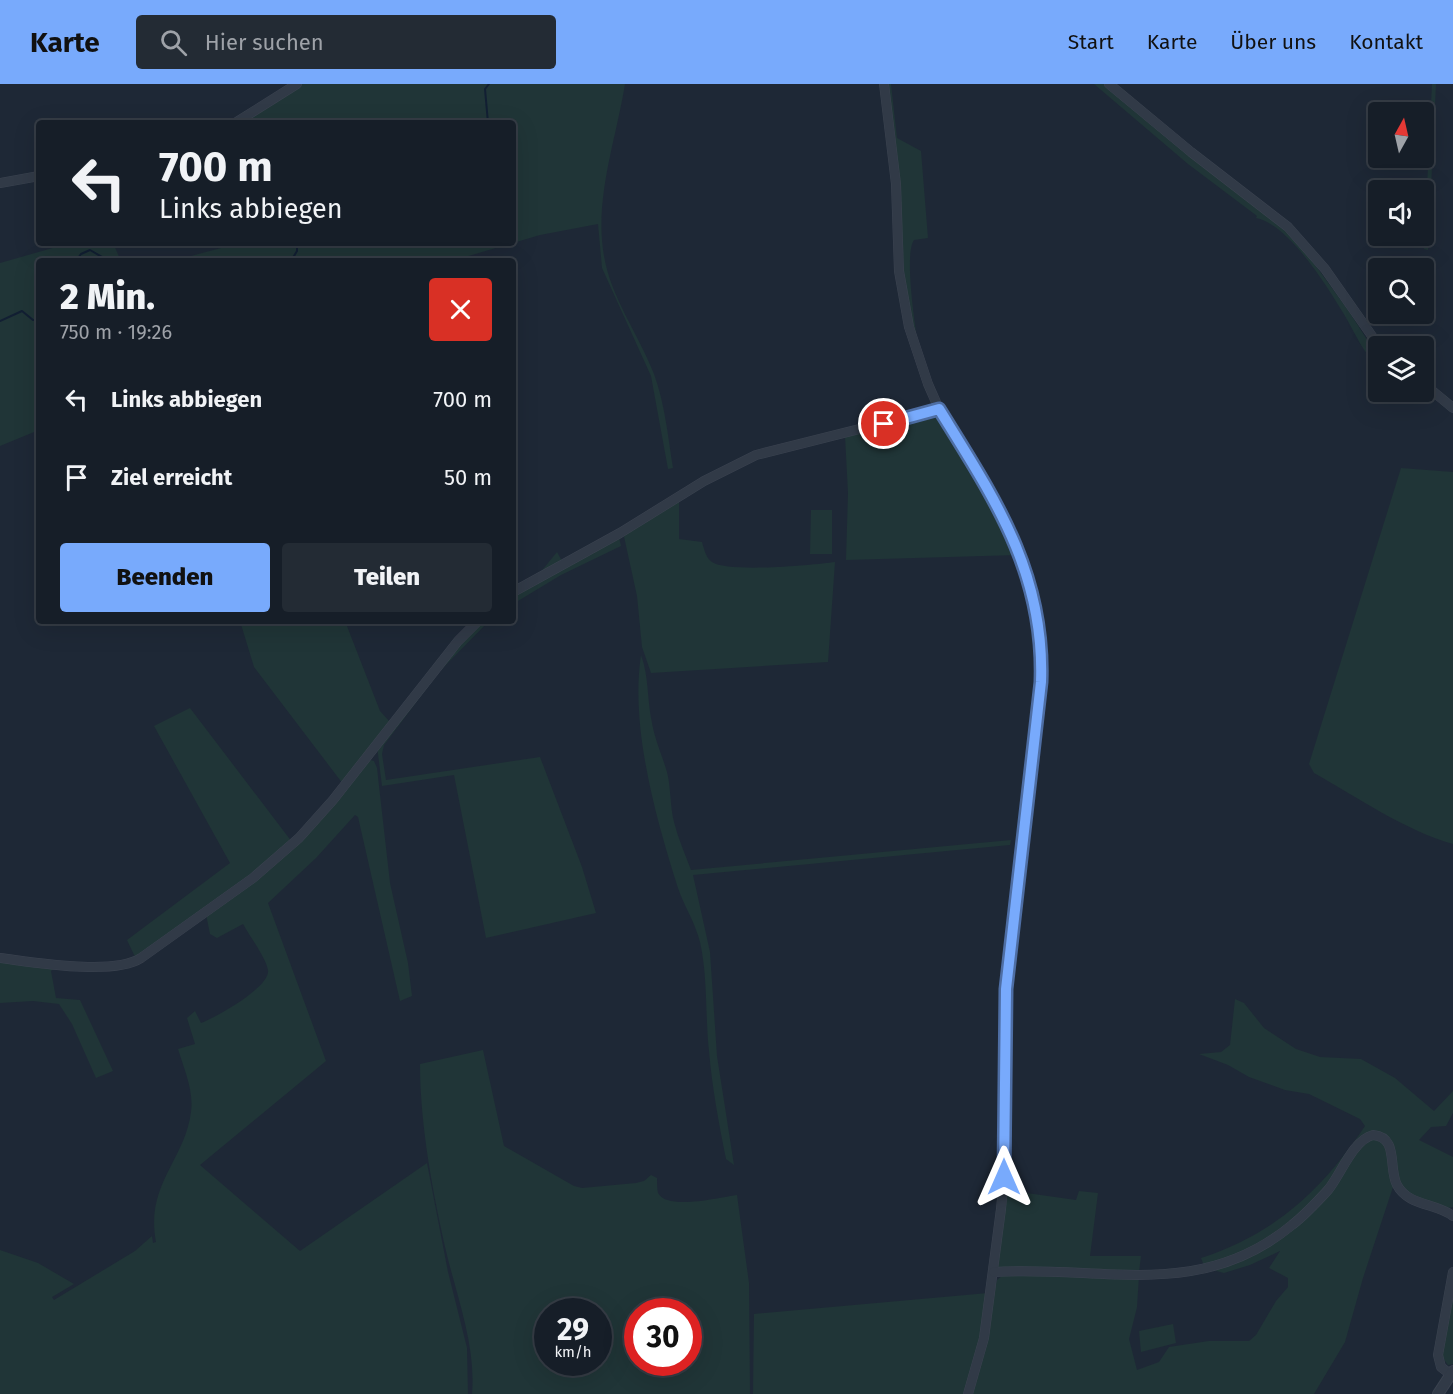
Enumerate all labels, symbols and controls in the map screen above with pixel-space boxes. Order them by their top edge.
search box [136,15,556,69]
text: Karte [30,26,100,59]
icon: search [157,26,190,59]
text: Hier suchen [205,29,324,56]
text: Start [1068,29,1114,55]
text: Karte [1147,29,1197,55]
text: Über uns [1230,29,1316,55]
text: Kontakt [1349,29,1423,55]
north arrow [1368,102,1434,168]
map controls [1368,102,1434,402]
text: 700 m [159,142,273,192]
icon: left [60,144,138,222]
button: sound [1368,180,1434,246]
text: Links abbiegen [159,193,343,225]
button: search [1368,258,1434,324]
text: 2 Min. [60,275,155,319]
button: close [429,278,492,341]
text: 750 m · 19:26 [60,320,172,344]
button: layers [1368,336,1434,402]
icon: left [60,383,93,416]
text: Links abbiegen [111,386,262,413]
text: 700 m [433,386,492,413]
pin [858,398,909,449]
icon: arrive [867,407,900,440]
icon: arrive [60,461,93,494]
text: Ziel erreicht [111,464,232,491]
text: 50 m [444,464,492,491]
button: Beenden [60,543,270,612]
button: Teilen [282,543,492,612]
position arrow [972,1145,1036,1209]
speed limit sign: 30 [624,1298,702,1376]
text: 29 [557,1312,589,1348]
text: km/h [554,1343,592,1361]

